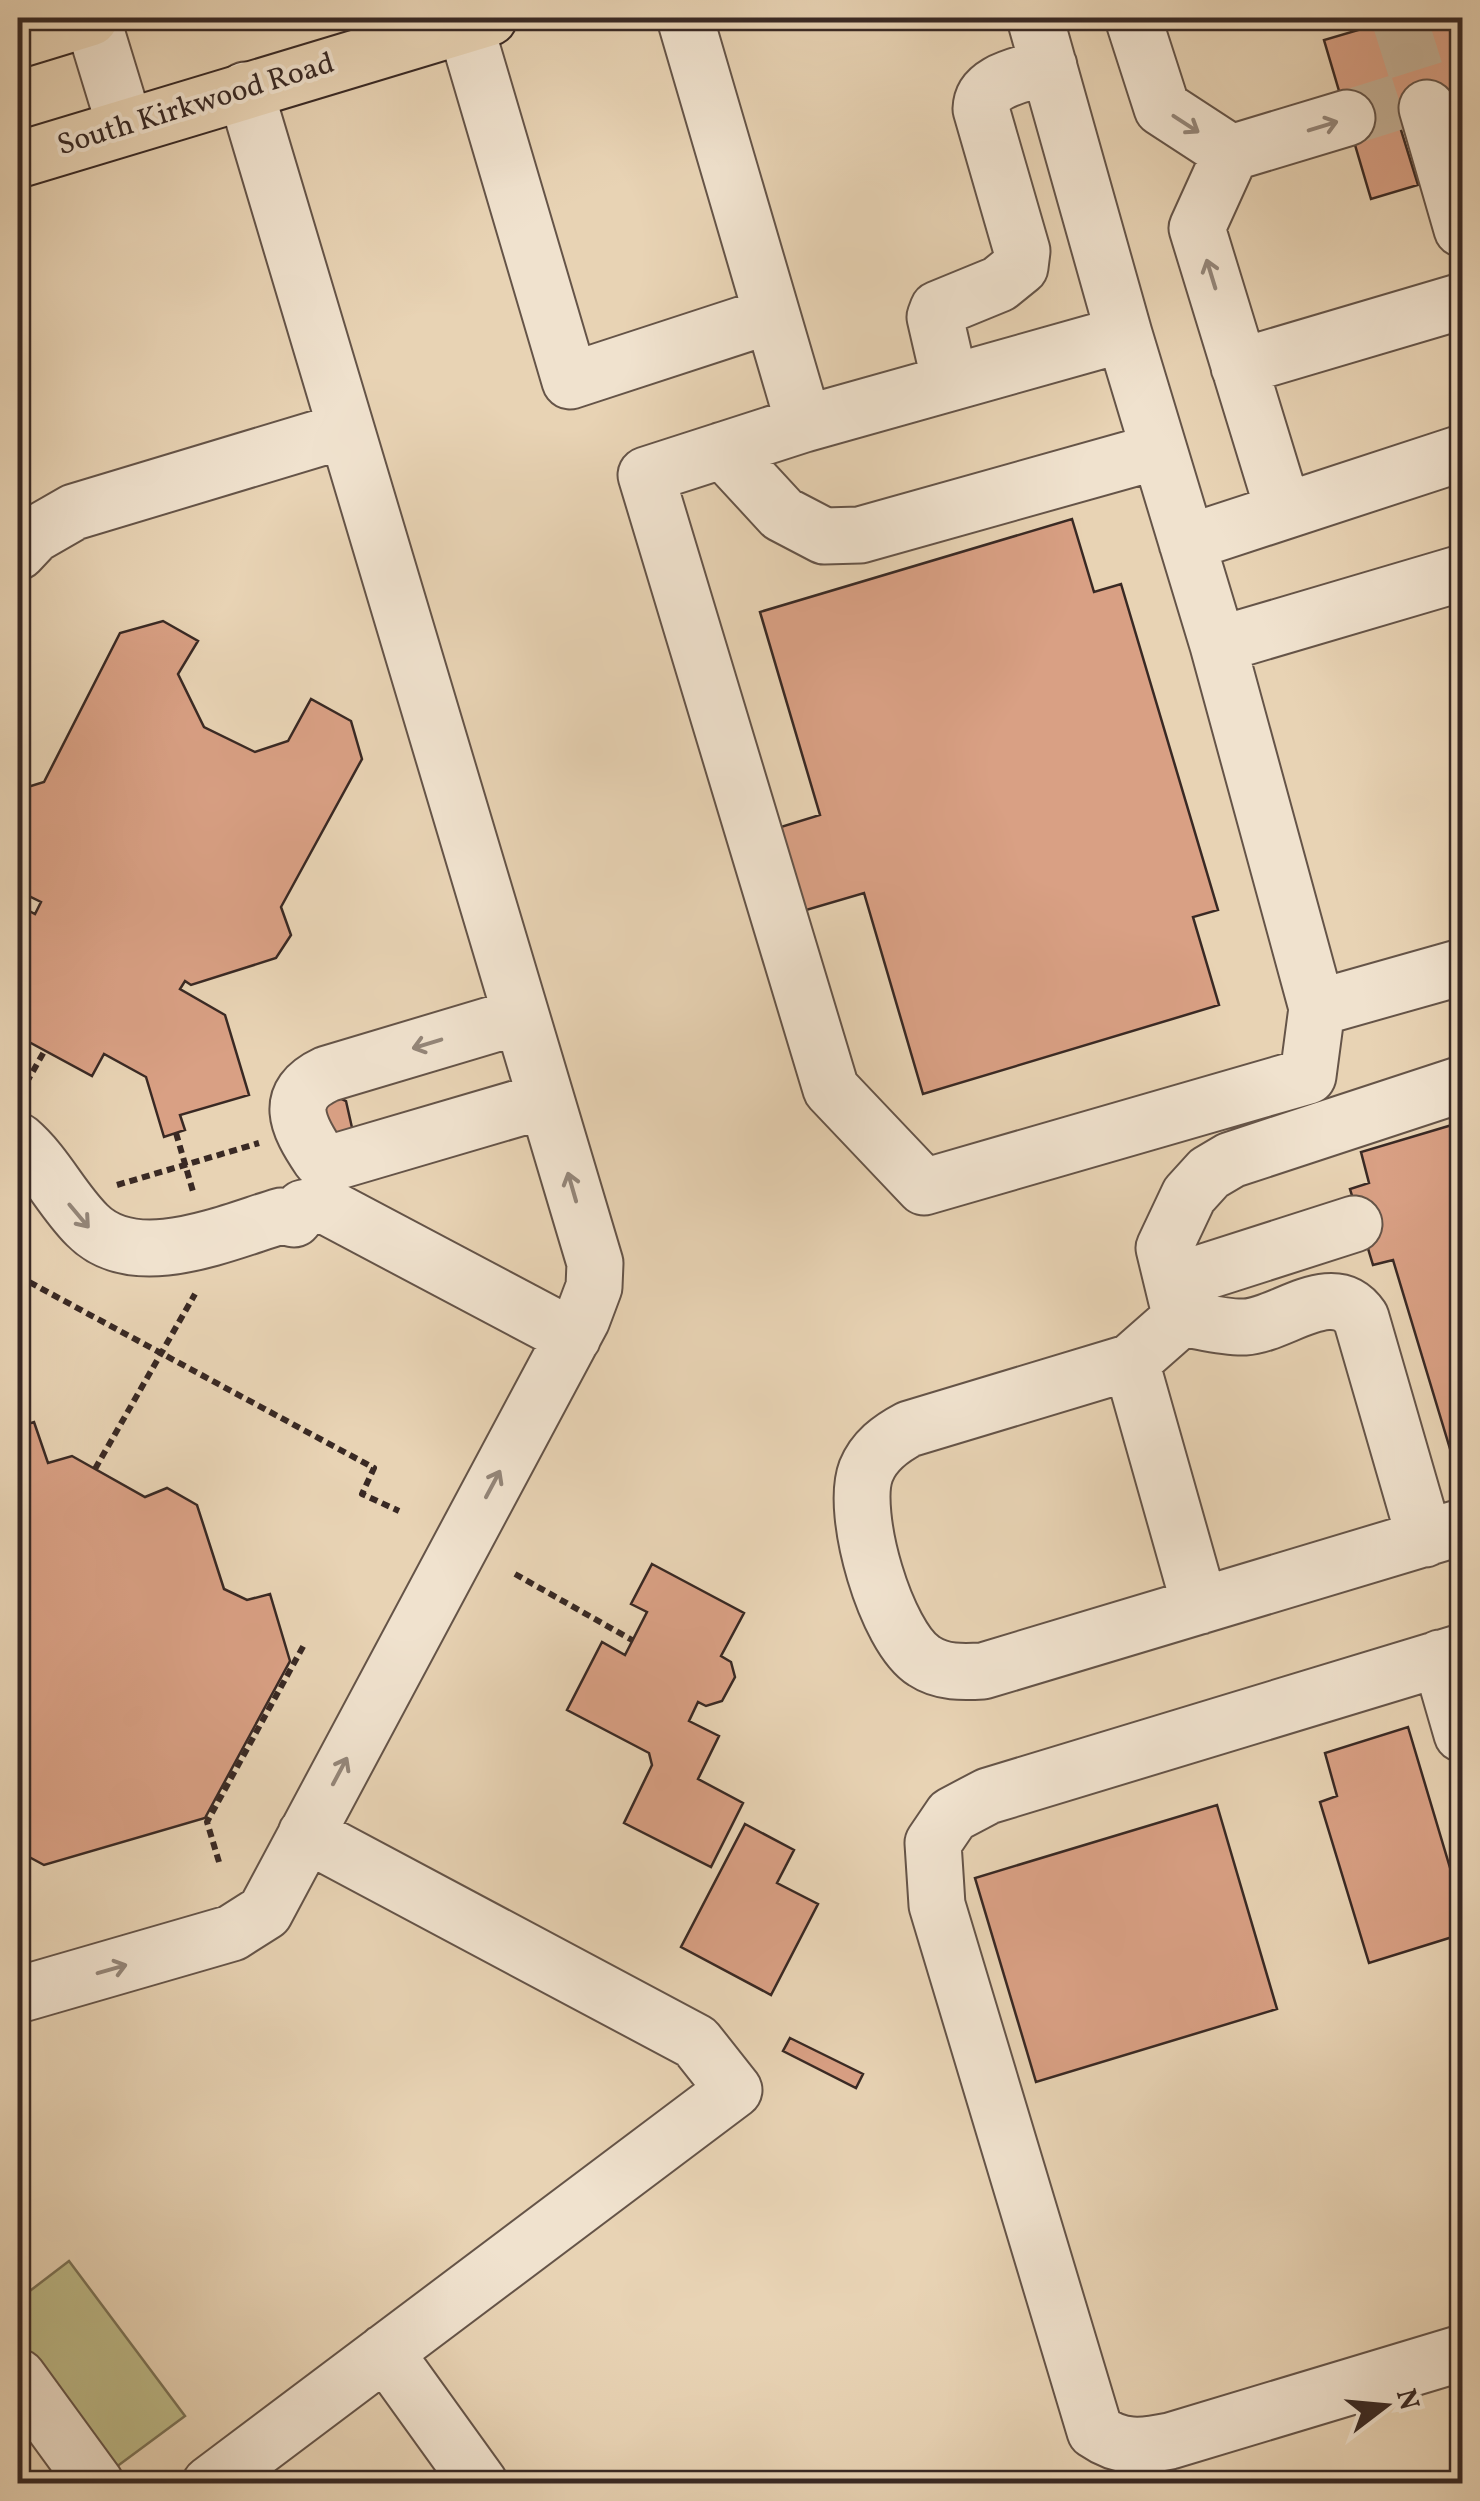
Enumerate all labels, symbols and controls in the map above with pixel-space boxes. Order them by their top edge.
street label: South Kirkwood Road [52,43,340,167]
one-way arrow [1171,113,1200,134]
one-way arrow [1306,116,1338,134]
one-way arrow [1201,259,1219,290]
one-way arrow [412,1036,443,1054]
one-way arrow [562,1172,580,1203]
one-way arrow [68,1202,90,1228]
one-way arrow [484,1470,504,1499]
one-way arrow [331,1756,351,1786]
one-way arrow [95,1959,127,1978]
north arrow [1335,2356,1435,2456]
text: N [1385,2385,1428,2415]

